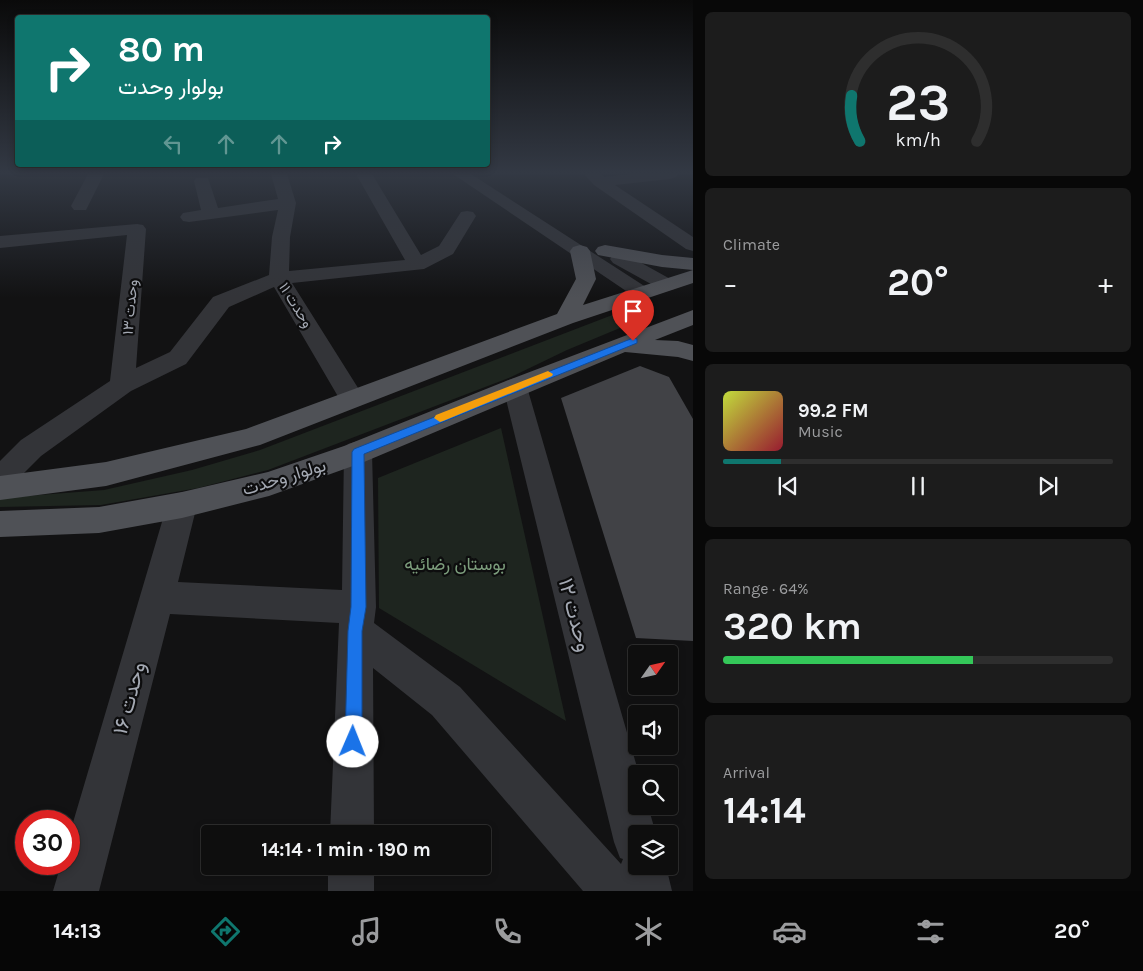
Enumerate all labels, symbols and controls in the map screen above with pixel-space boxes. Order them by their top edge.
text: 80 m [118,29,205,70]
icon: right [35,35,100,100]
text: 23 [886,72,950,133]
text: بولوار وحدت [118,74,224,100]
icon: left [159,130,187,158]
icon: ahead [212,130,240,158]
icon: ahead [265,130,293,158]
icon: right [318,130,346,158]
text: km/h [895,130,941,151]
text: Climate [723,235,780,254]
text: 20° [887,260,949,305]
text: − [723,267,738,300]
text: + [1098,267,1113,300]
street label: وحدت ۱۳ [119,279,141,335]
street label: وحدت ۱۱ [275,279,317,331]
pin [612,290,654,341]
icon: arrive [619,297,647,325]
text: 99.2 FM [798,400,869,422]
text: Music [798,422,843,441]
street label: بولوار وحدت [239,454,329,500]
icon: previous [774,472,802,500]
icon: pause [904,472,932,500]
icon: next [1034,472,1062,500]
park label: بوستان رضائیه [404,553,506,575]
street label: وحدت ۱۲ [553,576,596,655]
text: Range · 64% [723,579,809,598]
text: 320 km [723,604,862,649]
north arrow [628,645,678,695]
map controls [628,645,678,875]
street label: وحدت ۱۶ [108,659,151,737]
button: sound [628,705,678,755]
position arrow [326,715,378,767]
text: Arrival [723,763,770,782]
button: search [628,765,678,815]
text: 14:14 [723,788,806,833]
speed limit sign: 30 [15,810,80,875]
button: layers [628,825,678,875]
text: 14:14 · 1 min · 190 m [261,839,431,861]
icon: directions [208,914,243,949]
icon: music [349,914,384,949]
icon: phone [490,914,525,949]
icon: climate [631,914,666,949]
icon: car [772,914,807,949]
icon: filters [913,914,948,949]
text: 14:13 [53,918,101,944]
text: 20° [1054,918,1090,944]

